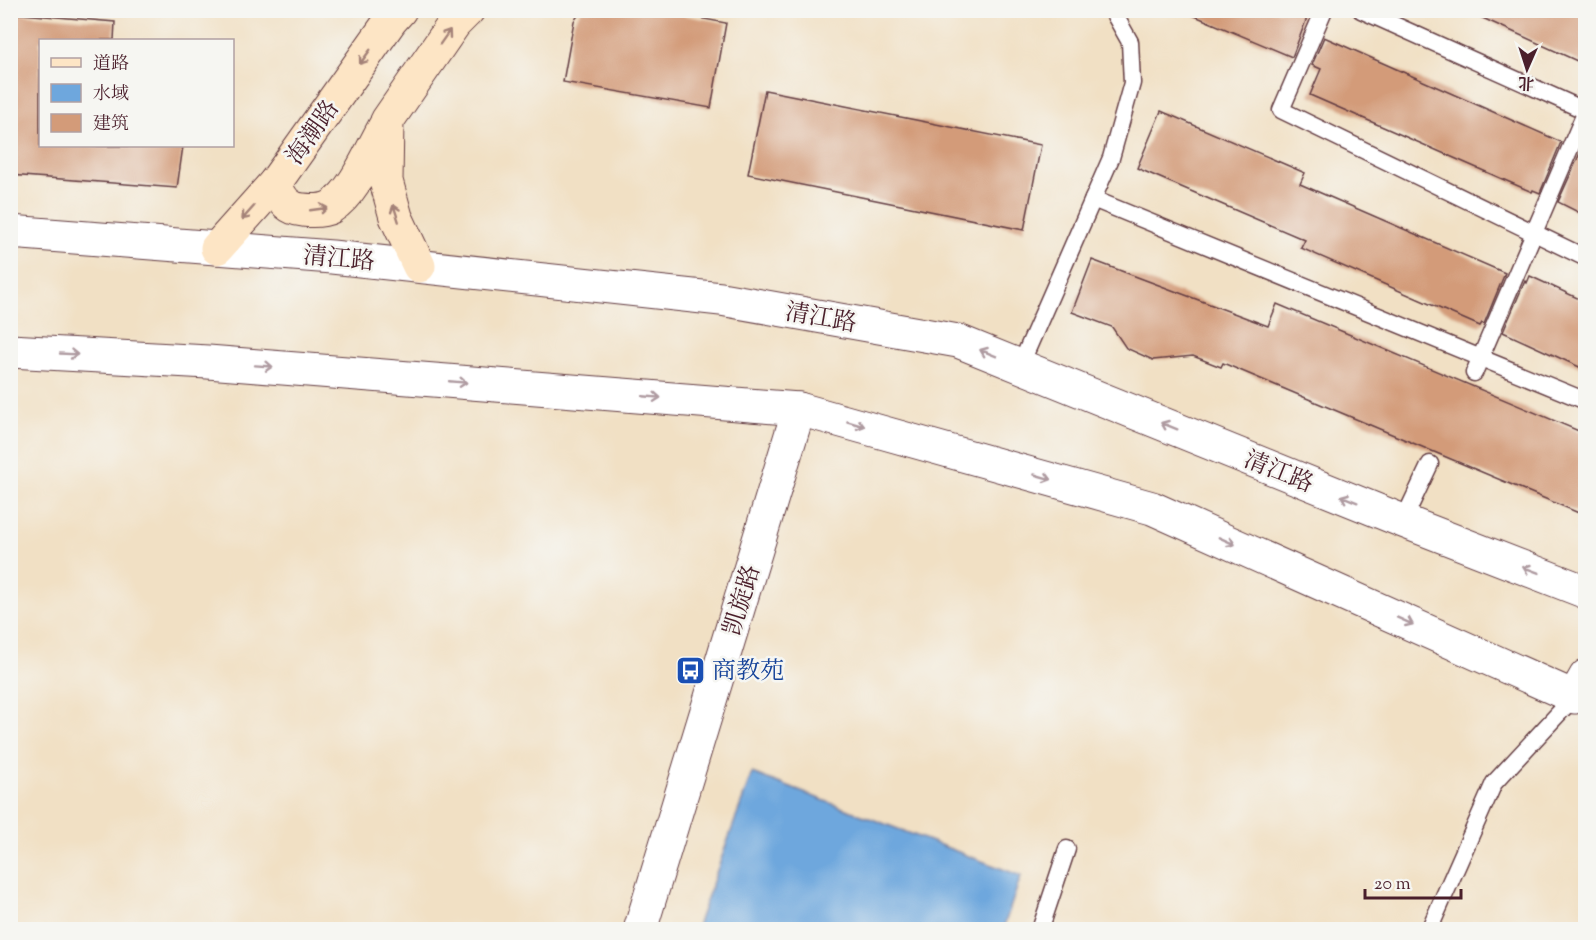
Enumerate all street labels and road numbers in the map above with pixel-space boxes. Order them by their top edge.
street label: 海潮路 [279,94,348,172]
street label: 清江路 [301,240,376,280]
street label: 清江路 [782,296,859,342]
street label: 清江路 [1239,444,1318,502]
street label: 凯旋路 [716,561,770,640]

